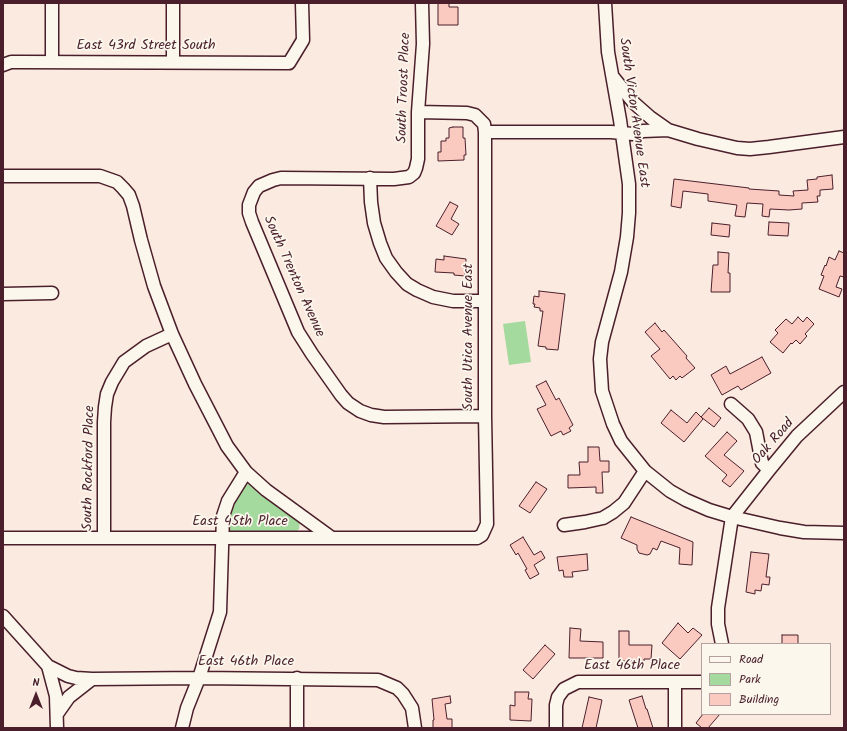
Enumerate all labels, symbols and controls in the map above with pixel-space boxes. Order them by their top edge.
street label: South Troost Place [395,32,415,144]
street label: South Victor Avenue East [614,37,652,189]
street label: East 43rd Street South [76,39,216,55]
street label: South Trenton Avenue [259,214,327,340]
street label: South Utica Avenue East [462,263,478,411]
street label: South Rockford Place [81,405,99,531]
street label: Oak Road [749,416,799,468]
street label: East 45th Place [192,515,288,531]
legend [701,643,831,715]
text: Road [739,650,763,669]
street label: East 46th Place [198,655,294,671]
street label: East 46th Place [584,659,680,675]
text: Park [739,670,761,689]
text: N [33,674,39,692]
north arrow [16,675,56,715]
text: Building [739,690,779,709]

